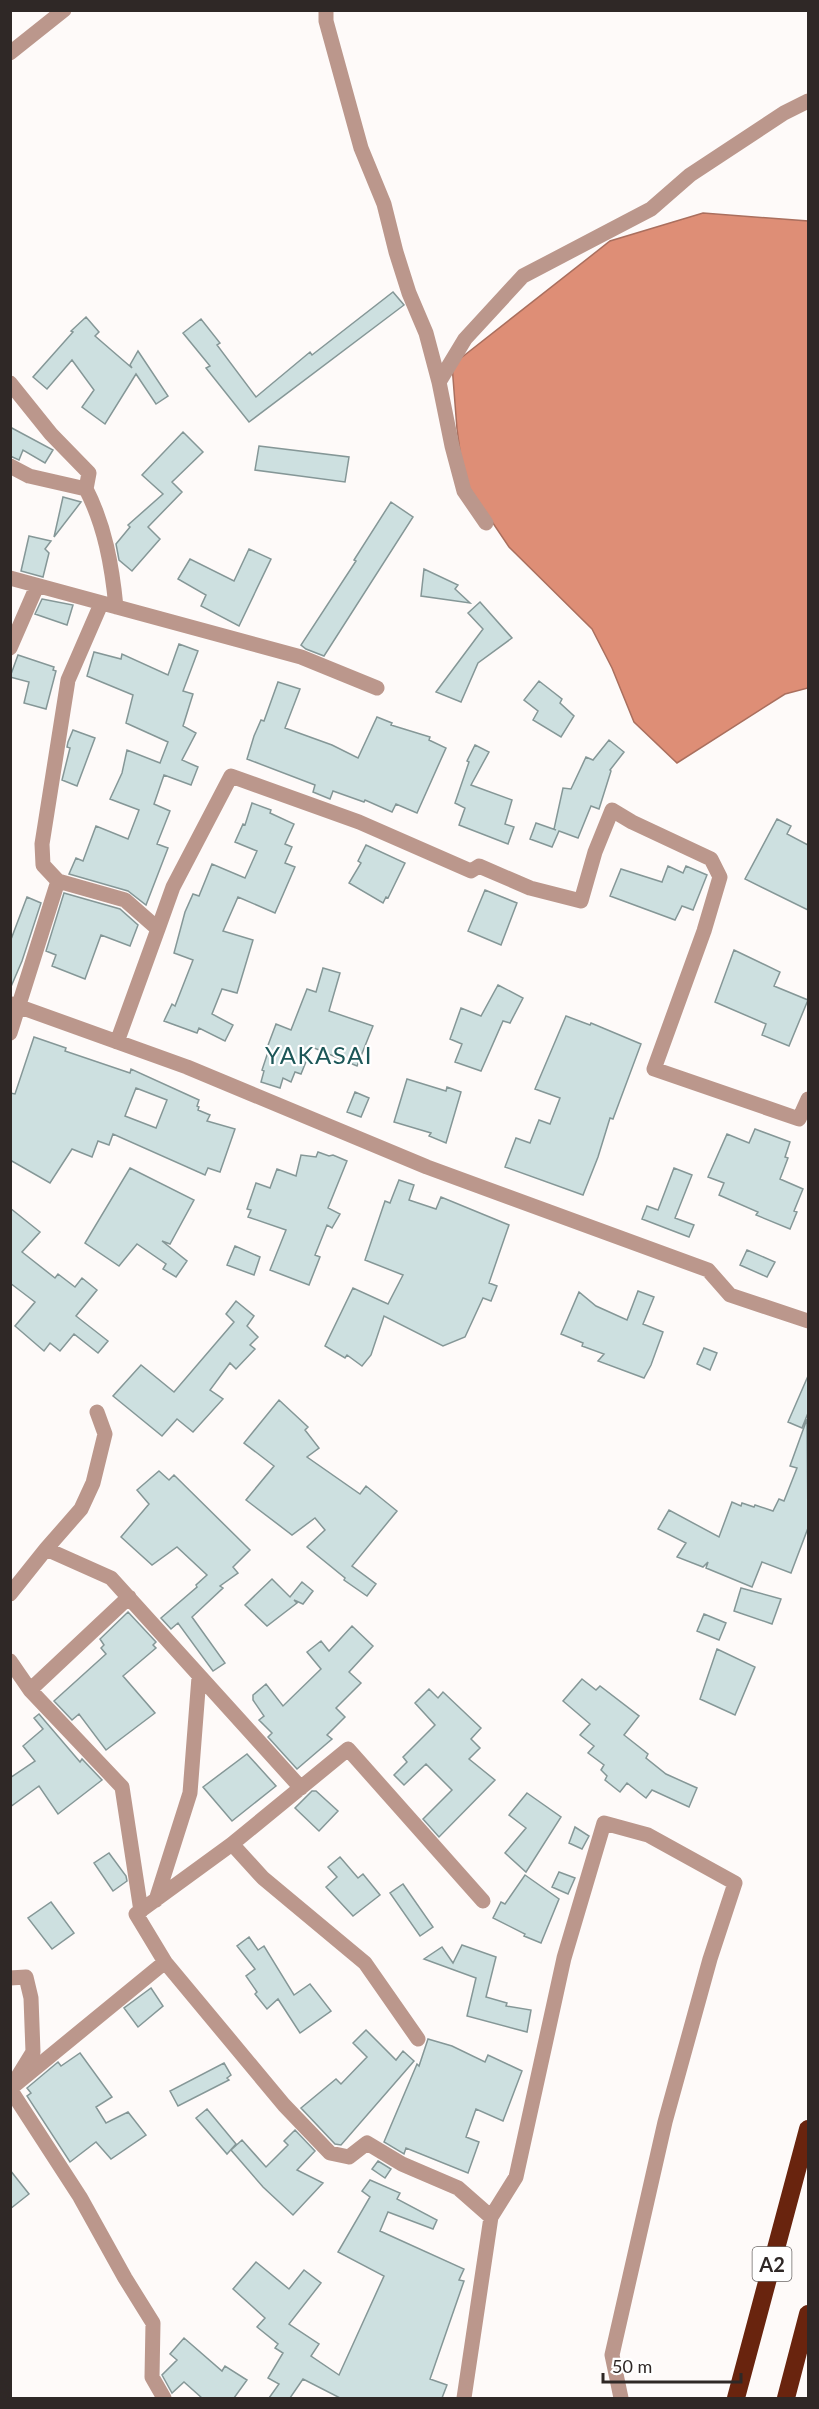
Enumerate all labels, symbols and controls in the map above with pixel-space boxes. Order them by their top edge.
district label: YAKASAI [265,1040,373,1069]
road number: A2 [752,2247,792,2281]
scale bar [603,2346,741,2384]
text: 50 m [612,2355,652,2377]

